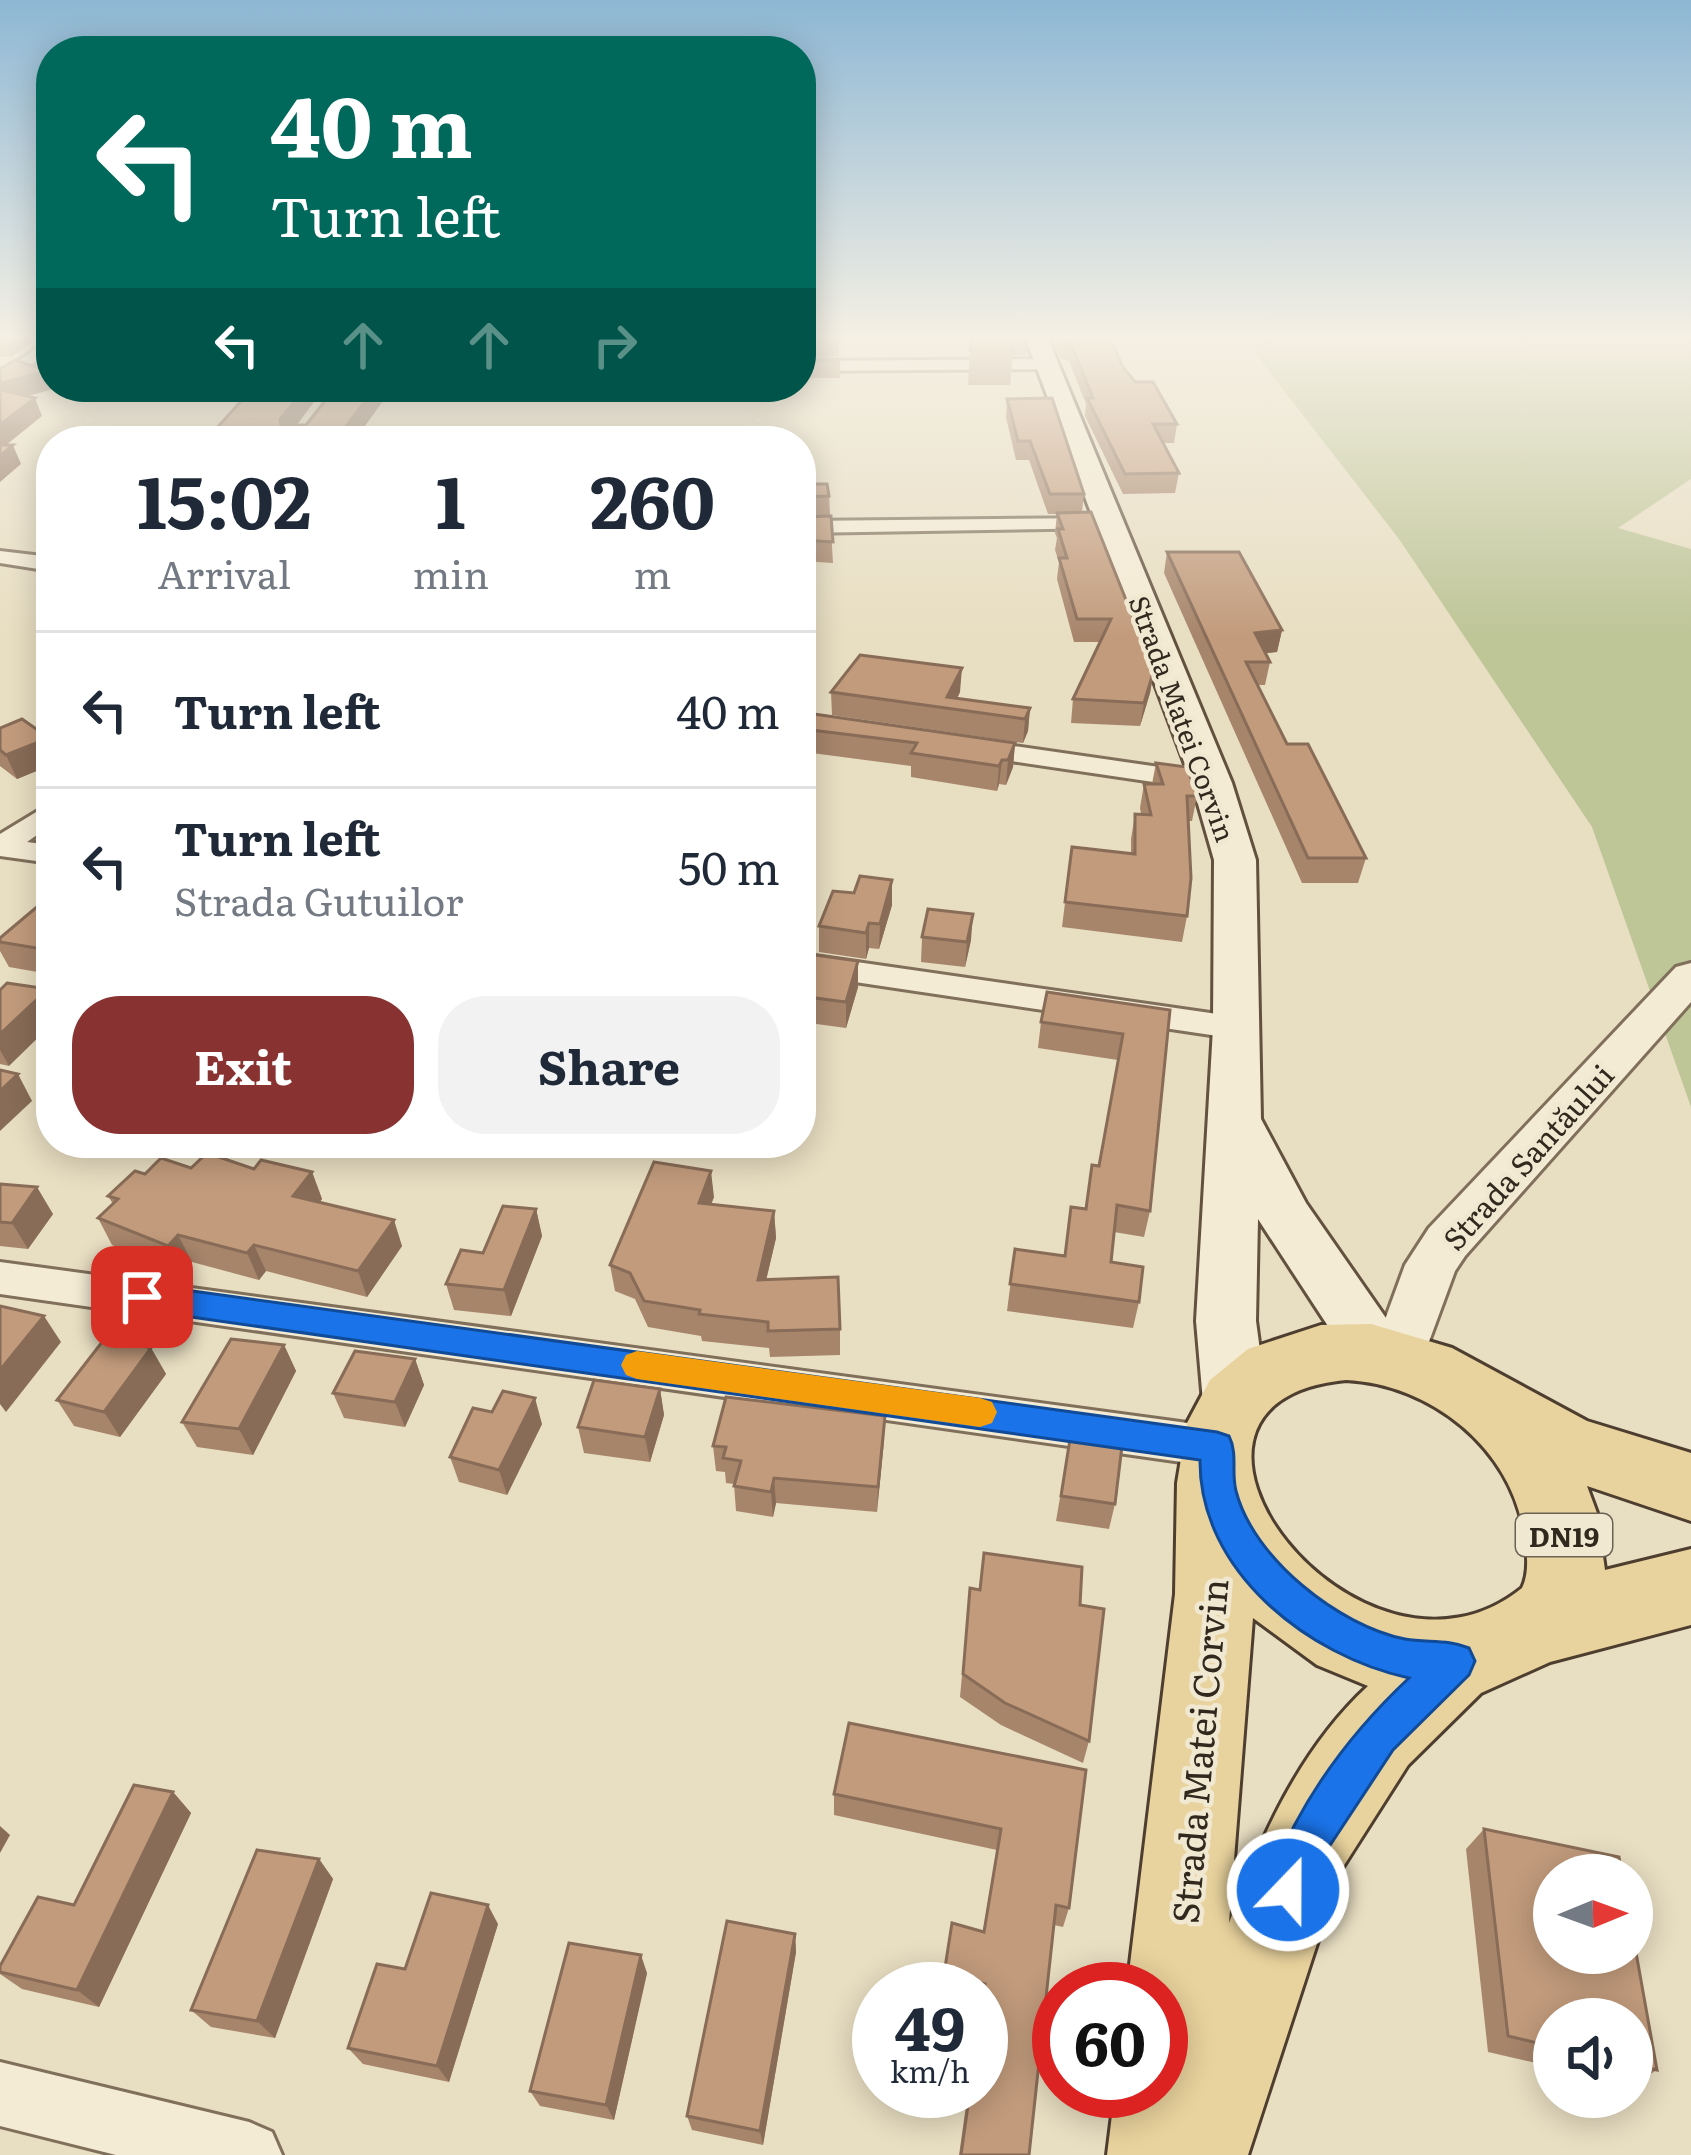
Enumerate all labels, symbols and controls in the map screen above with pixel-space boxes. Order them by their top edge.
text: 40 m [270,59,473,184]
icon: left [72,84,228,240]
text: Turn left [270,173,501,254]
icon: left [204,312,270,378]
icon: ahead [330,312,396,378]
icon: ahead [456,312,522,378]
icon: right [582,312,648,378]
text: 15:02 [137,444,312,551]
text: 1 [436,444,466,551]
text: 260 [590,444,715,551]
text: Arrival [158,543,291,601]
text: min [412,543,489,601]
text: m [634,543,671,601]
street label: Strada Matei Corvin [1121,589,1247,847]
text: Turn left [174,676,381,743]
text: 40 m [677,676,780,743]
icon: left [72,677,138,743]
text: Turn left [174,803,381,870]
text: 50 m [678,832,780,899]
icon: left [72,833,138,899]
text: Strada Gutuilor [174,870,463,928]
button: Exit [72,996,414,1134]
button: Share [438,996,780,1134]
street label: Strada Santăului [1431,1053,1623,1259]
pin [91,1246,193,1348]
icon: arrive [109,1264,175,1330]
road number: DN19 [1516,1514,1612,1556]
street label: Strada Matei Corvin [1157,1576,1239,1926]
position arrow [1225,1827,1351,1953]
north arrow [1533,1854,1653,1974]
map controls [1533,1854,1653,2118]
speed limit sign: 60 [1032,1962,1188,2118]
text: 49 [895,1980,965,2069]
button: sound [1533,1998,1653,2118]
text: km/h [890,2048,970,2092]

